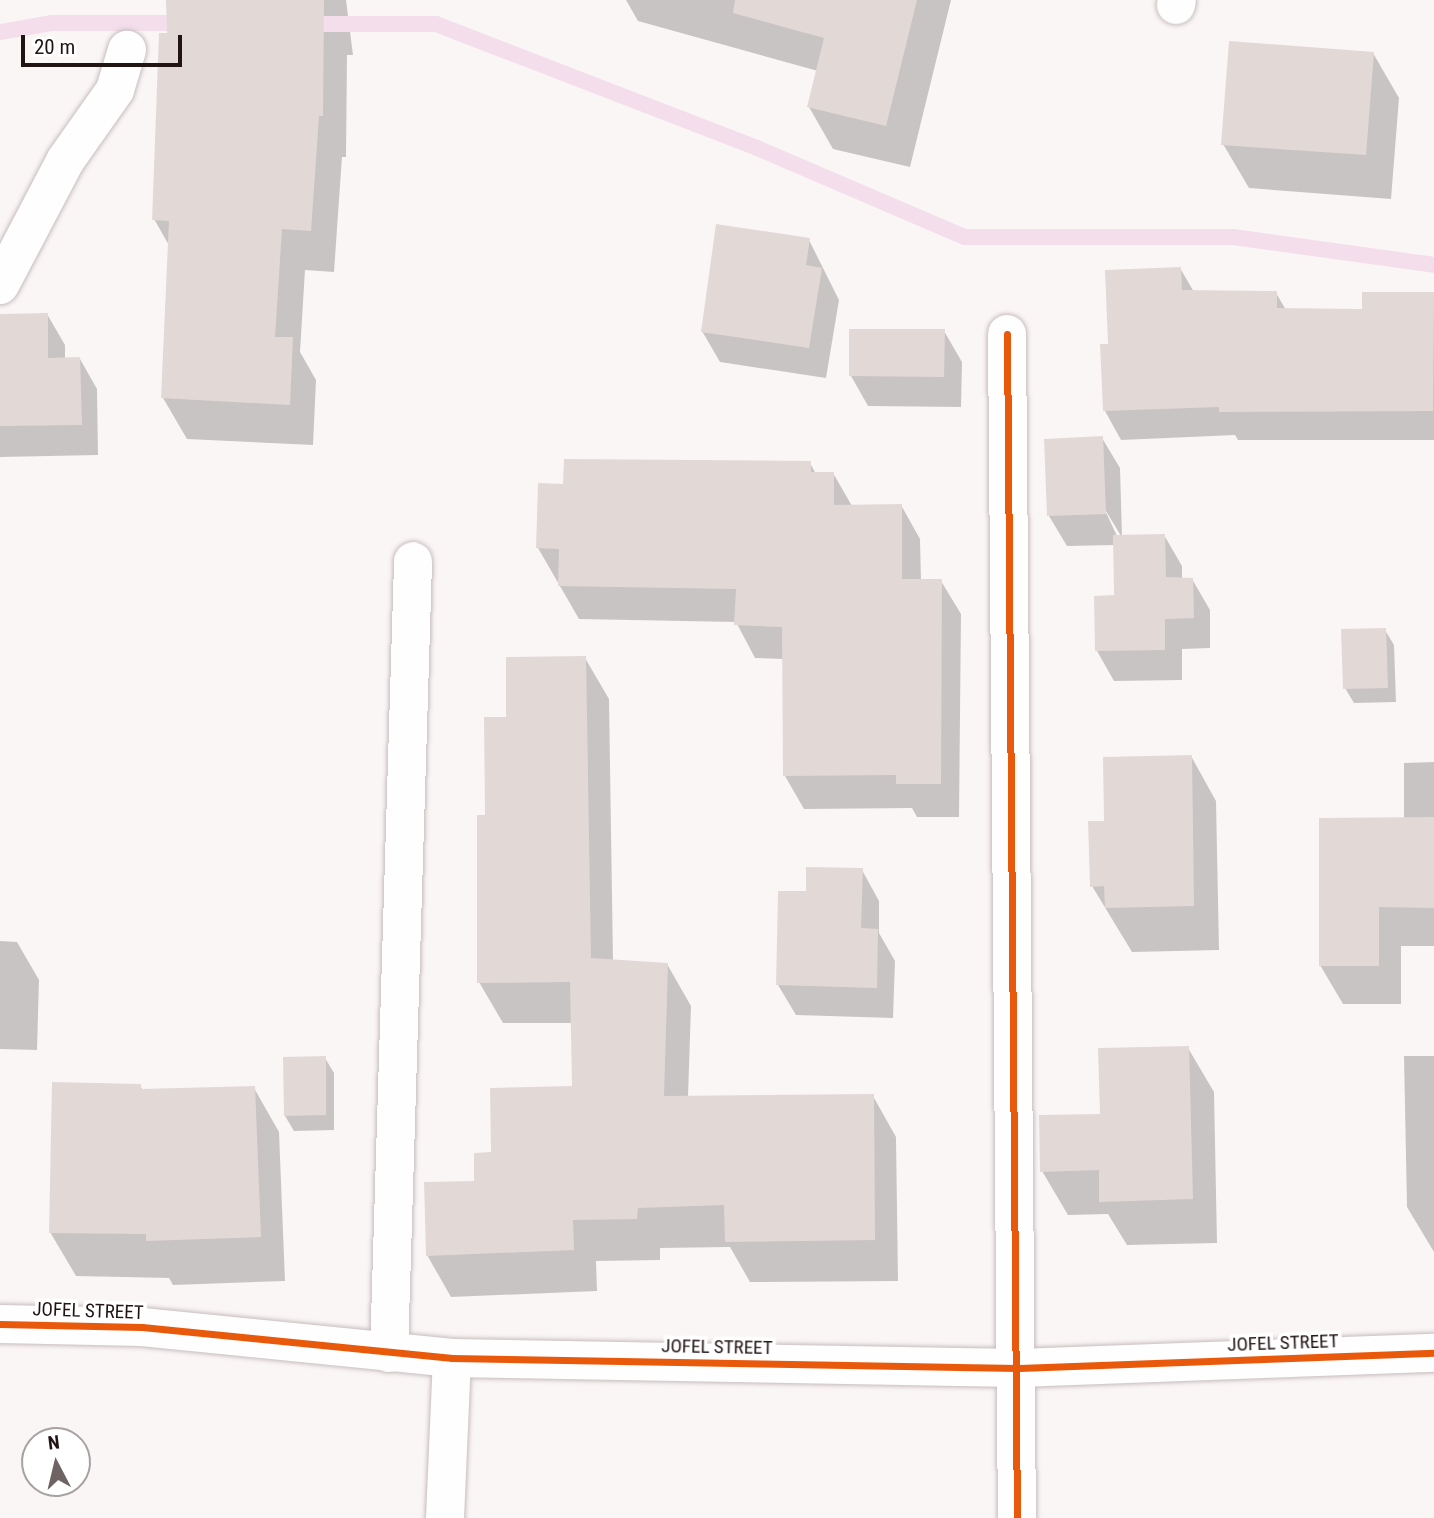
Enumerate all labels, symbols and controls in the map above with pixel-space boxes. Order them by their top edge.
scale bar [24,21,186,65]
text: 20 m [34,35,75,59]
street label: JOFEL STREET [32,1298,144,1324]
street label: JOFEL STREET [1227,1330,1339,1356]
street label: JOFEL STREET [661,1335,773,1359]
north arrow [21,1427,91,1497]
text: N [46,1431,61,1455]

